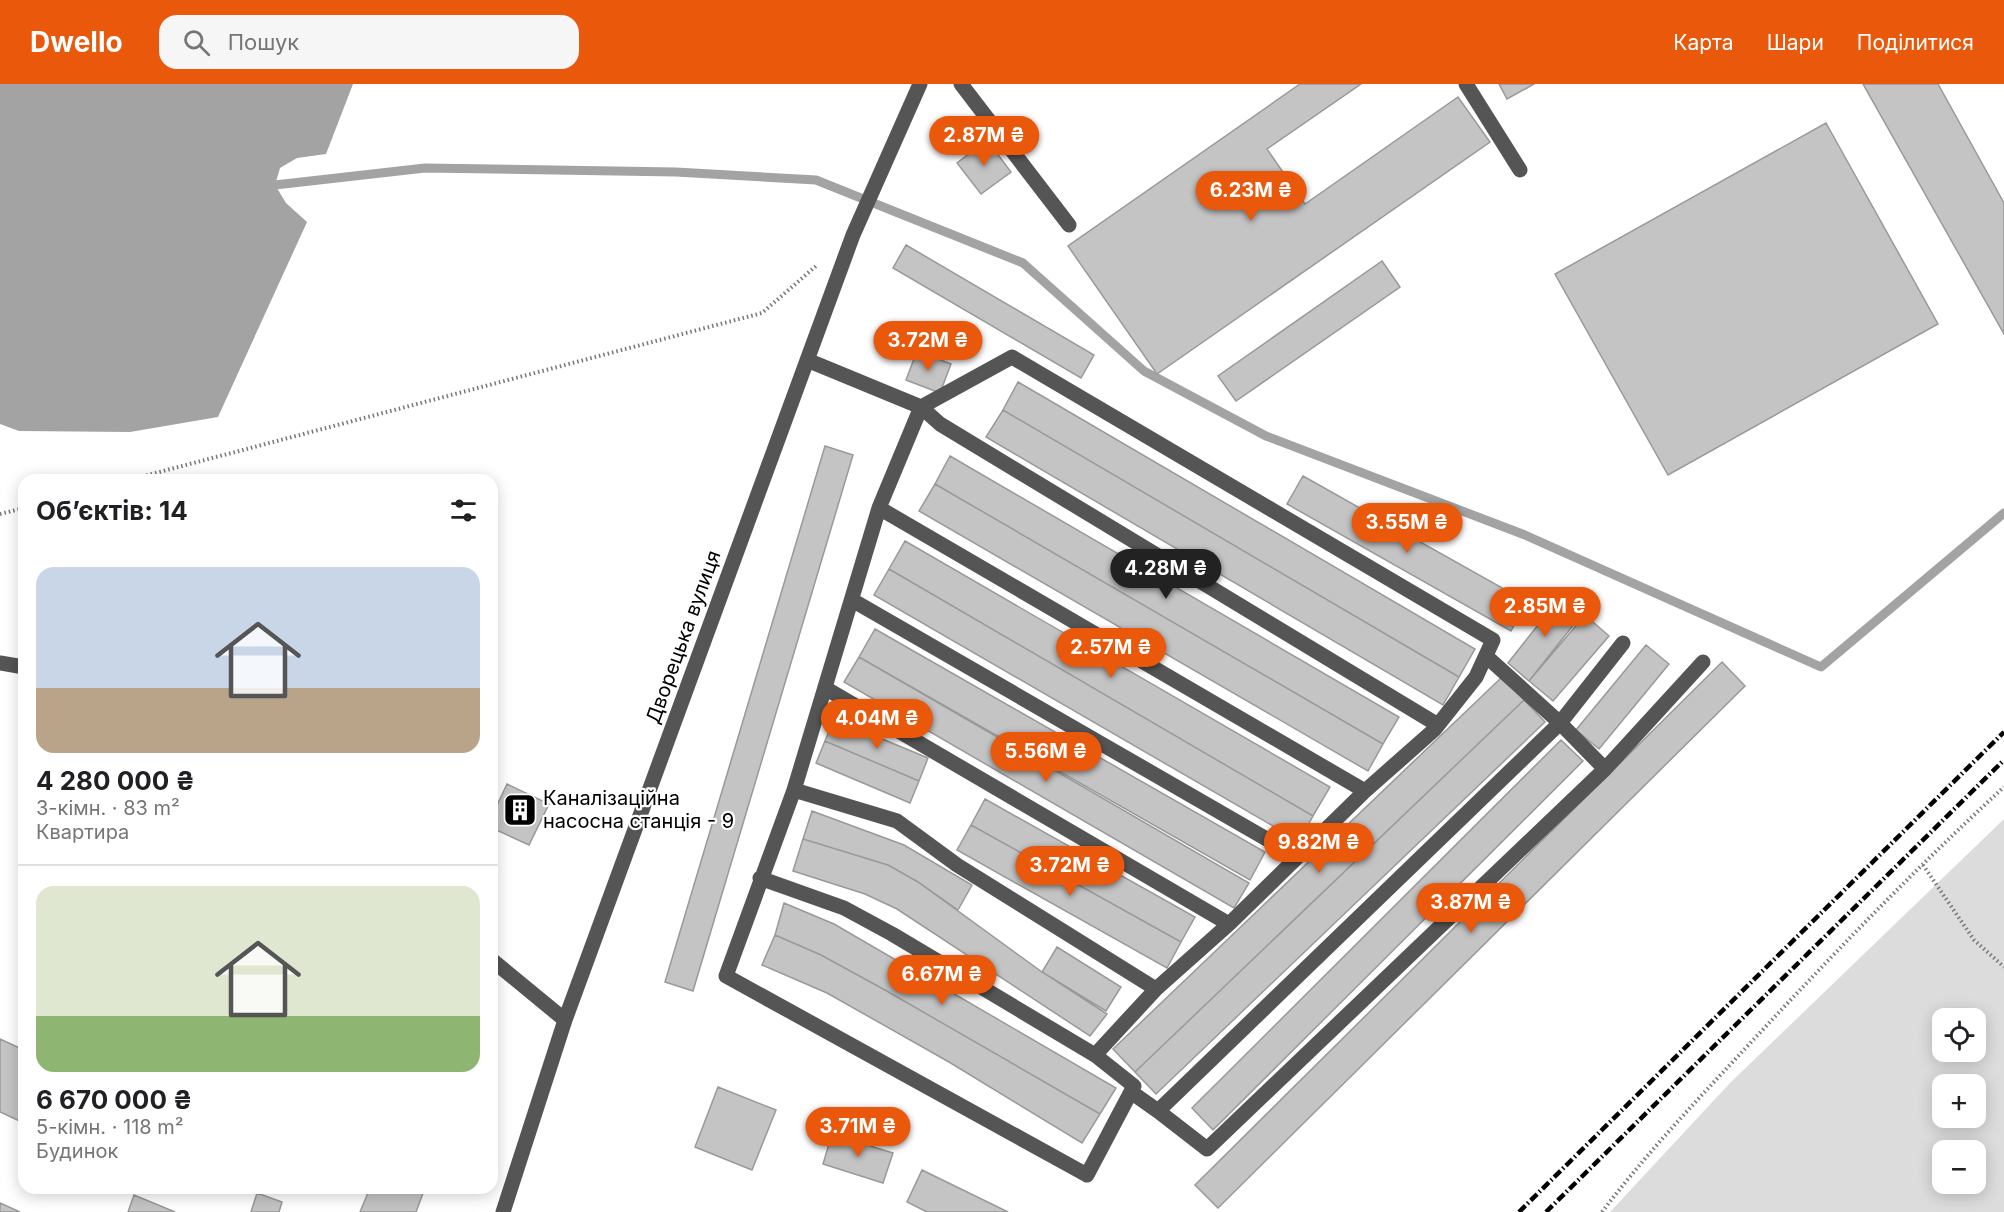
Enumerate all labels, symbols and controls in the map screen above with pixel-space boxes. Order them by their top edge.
search box [159,15,579,69]
text: Dwello [30,25,123,59]
icon: search [180,26,213,59]
text: Пошук [228,29,299,55]
text: Карта [1673,30,1734,55]
text: Шари [1767,30,1824,55]
text: Поділитися [1857,30,1974,55]
pin: 2.87M ₴ [929,116,1039,167]
text: 2.87M ₴ [943,123,1025,147]
pin: 6.23M ₴ [1196,171,1306,222]
text: 6.23M ₴ [1210,178,1292,202]
pin: 3.72M ₴ [873,321,983,372]
text: 3.72M ₴ [887,328,969,352]
icon: filters [447,494,480,527]
text: Об’єктів: 14 [36,495,188,526]
pin: 3.55M ₴ [1352,503,1462,554]
text: 3.55M ₴ [1366,510,1448,534]
street label: Дворецька вулиця [641,547,725,727]
pin: 4.28M ₴ [1111,549,1221,600]
text: 4.28M ₴ [1124,556,1208,580]
pin: 2.85M ₴ [1490,587,1600,638]
text: 2.85M ₴ [1504,594,1586,618]
icon: home [204,606,312,714]
pin: 2.57M ₴ [1056,628,1166,679]
text: 2.57M ₴ [1070,635,1152,659]
pin: 4.04M ₴ [822,699,932,750]
text: 4.04M ₴ [835,706,919,730]
pin: 5.56M ₴ [991,732,1101,783]
text: 5.56M ₴ [1005,739,1087,763]
text: 4 280 000 ₴ [36,765,195,796]
place label: Каналізаційна насосна станція - 9 [543,786,734,833]
building icon: Каналізаційна насосна станція - 9 [502,792,538,828]
text: 3-кімн. · 83 m² [36,796,180,820]
text: Квартира [36,820,129,844]
pin: 9.82M ₴ [1264,823,1374,874]
text: 9.82M ₴ [1278,830,1360,854]
pin: 3.72M ₴ [1015,846,1125,897]
text: 3.72M ₴ [1029,853,1111,877]
pin: 3.87M ₴ [1416,883,1526,934]
text: 3.87M ₴ [1430,890,1512,914]
icon: home [204,925,312,1033]
pin: 6.67M ₴ [887,955,997,1006]
text: 6.67M ₴ [901,962,983,986]
map controls [1932,1008,1986,1194]
button: locate [1932,1008,1986,1062]
button: + [1932,1074,1986,1128]
text: 6 670 000 ₴ [36,1084,192,1115]
pin: 3.71M ₴ [803,1107,913,1158]
text: 3.71M ₴ [819,1114,897,1138]
text: 5-кімн. · 118 m² [36,1115,184,1139]
text: Будинок [36,1139,118,1163]
button: − [1932,1140,1986,1194]

